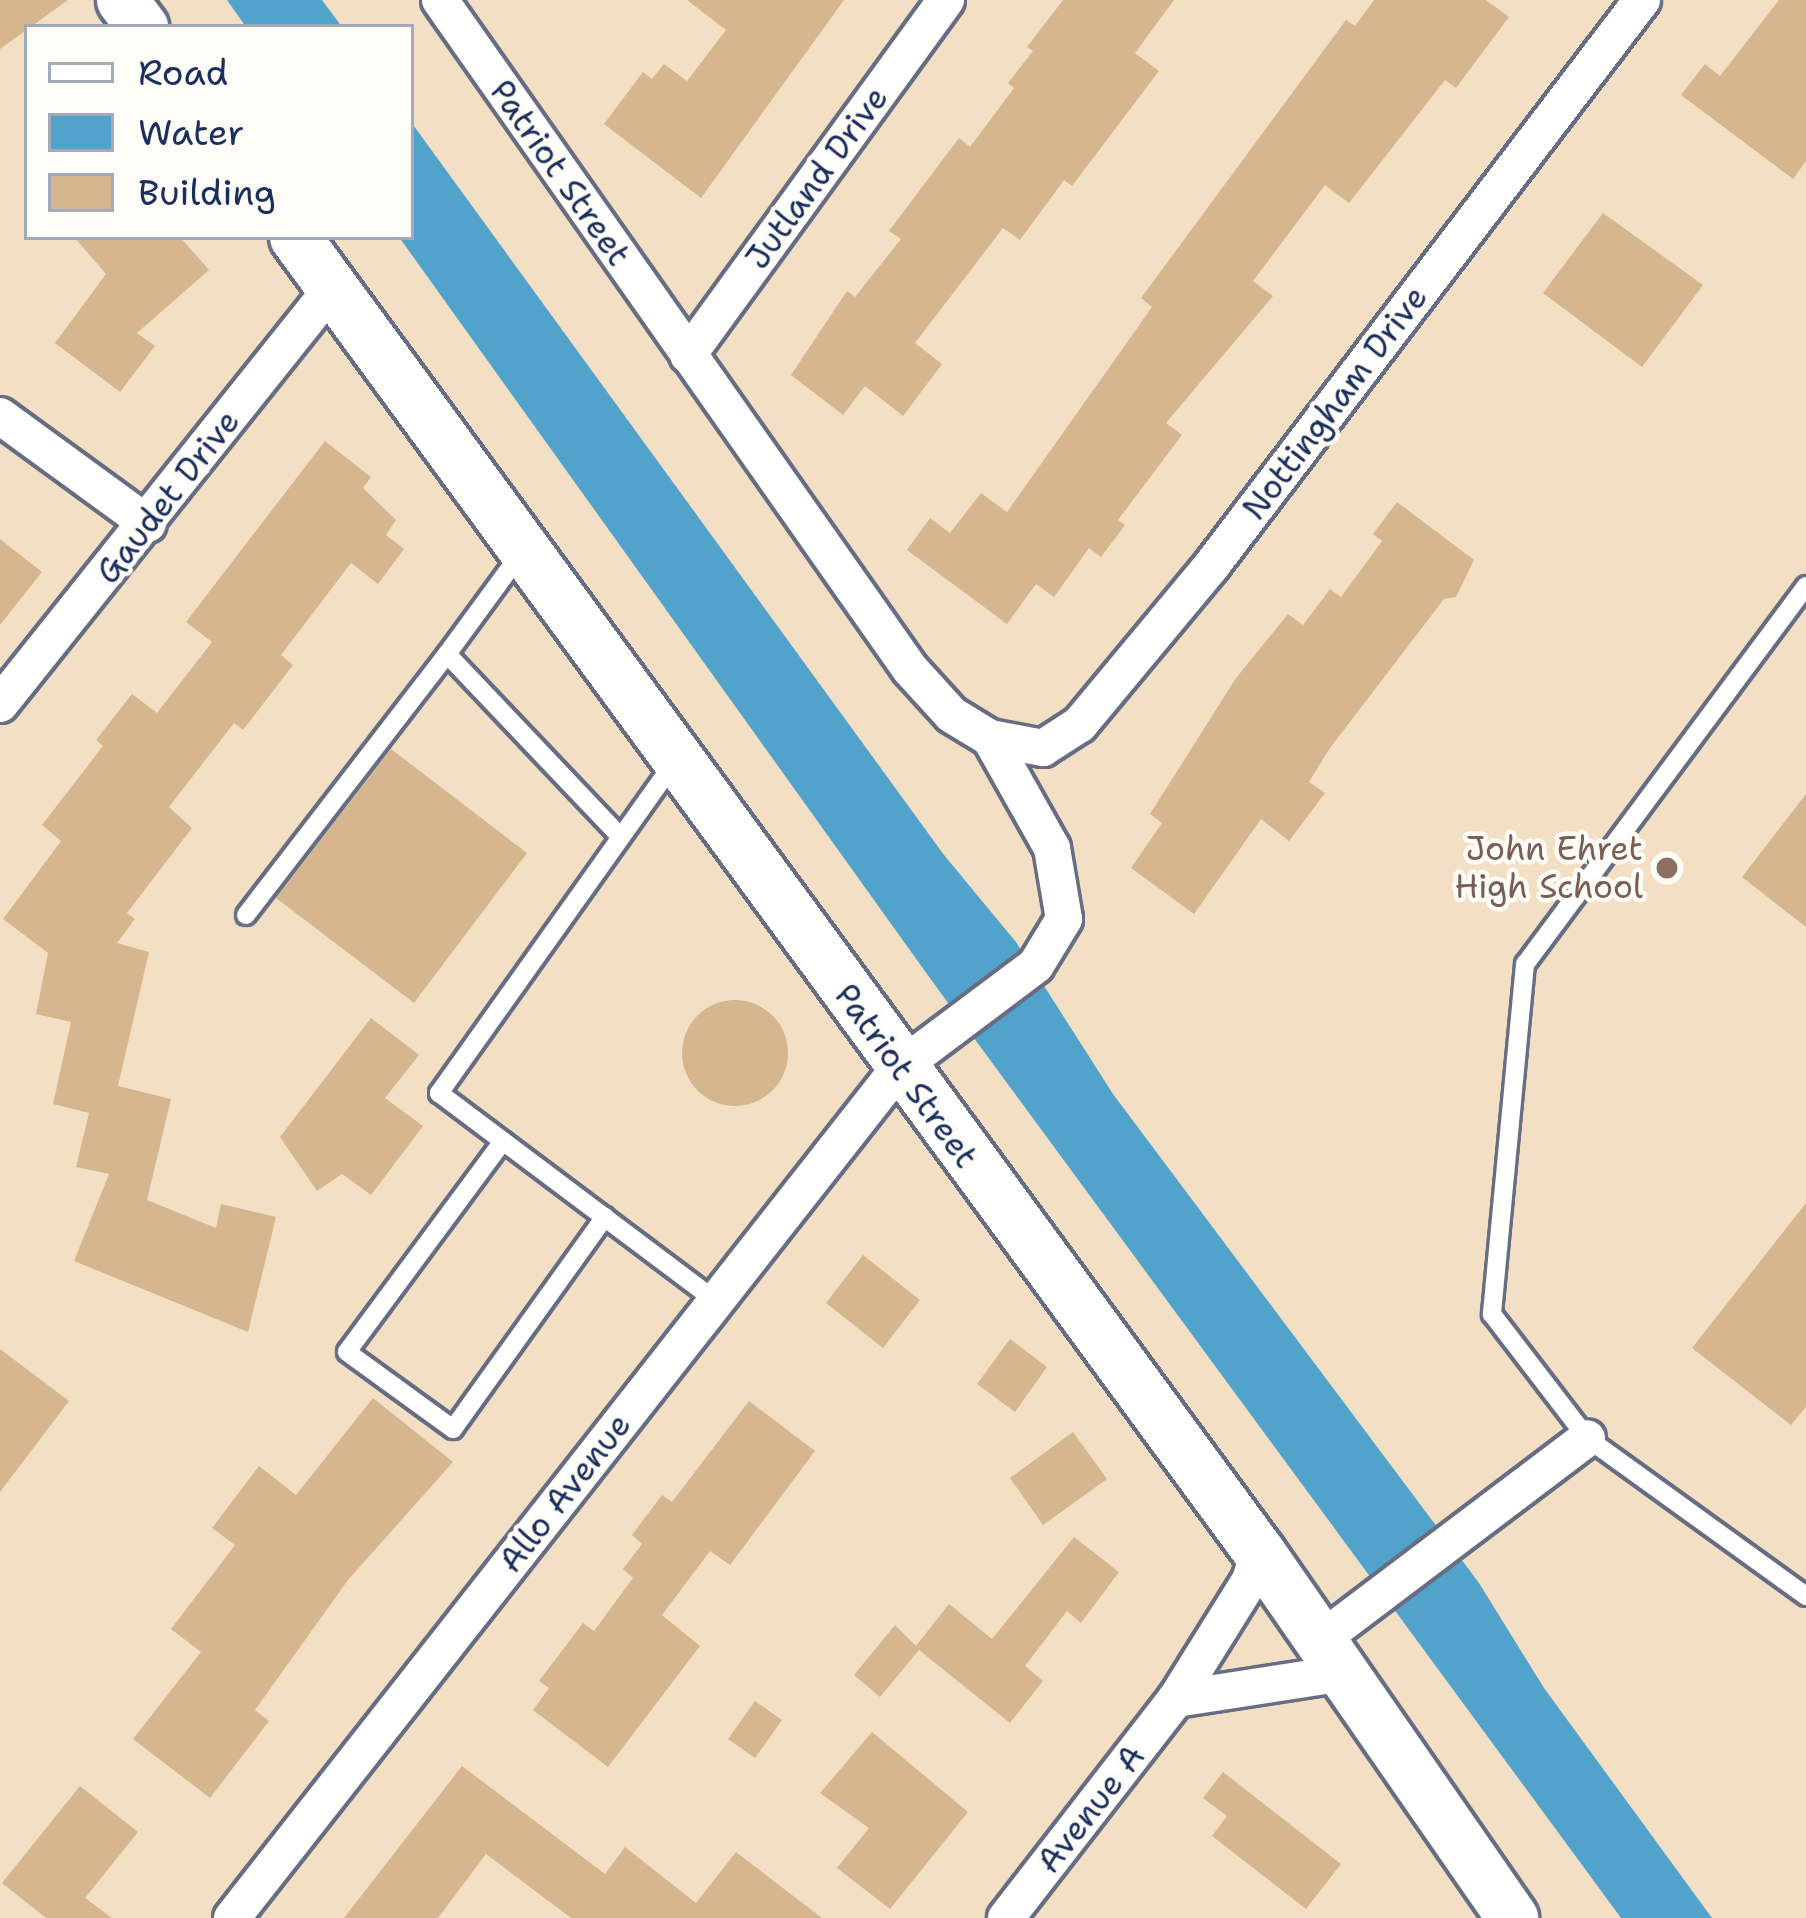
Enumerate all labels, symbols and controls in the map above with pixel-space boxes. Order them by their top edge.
legend [24,24,414,240]
text: Road [138,48,228,97]
street label: Patriot Street [481,73,639,273]
street label: Jutland Drive [737,79,897,277]
text: Water [138,108,244,157]
text: Building [138,168,276,217]
street label: Nottingham Drive [1234,278,1436,528]
street label: Gaudet Drive [88,402,248,592]
place label: John Ehret High School [1454,829,1643,907]
marker: John Ehret High School [1654,855,1680,881]
street label: Patriot Street [826,976,986,1176]
street label: Allo Avenue [491,1406,639,1580]
street label: Avenue A [1029,1737,1153,1881]

